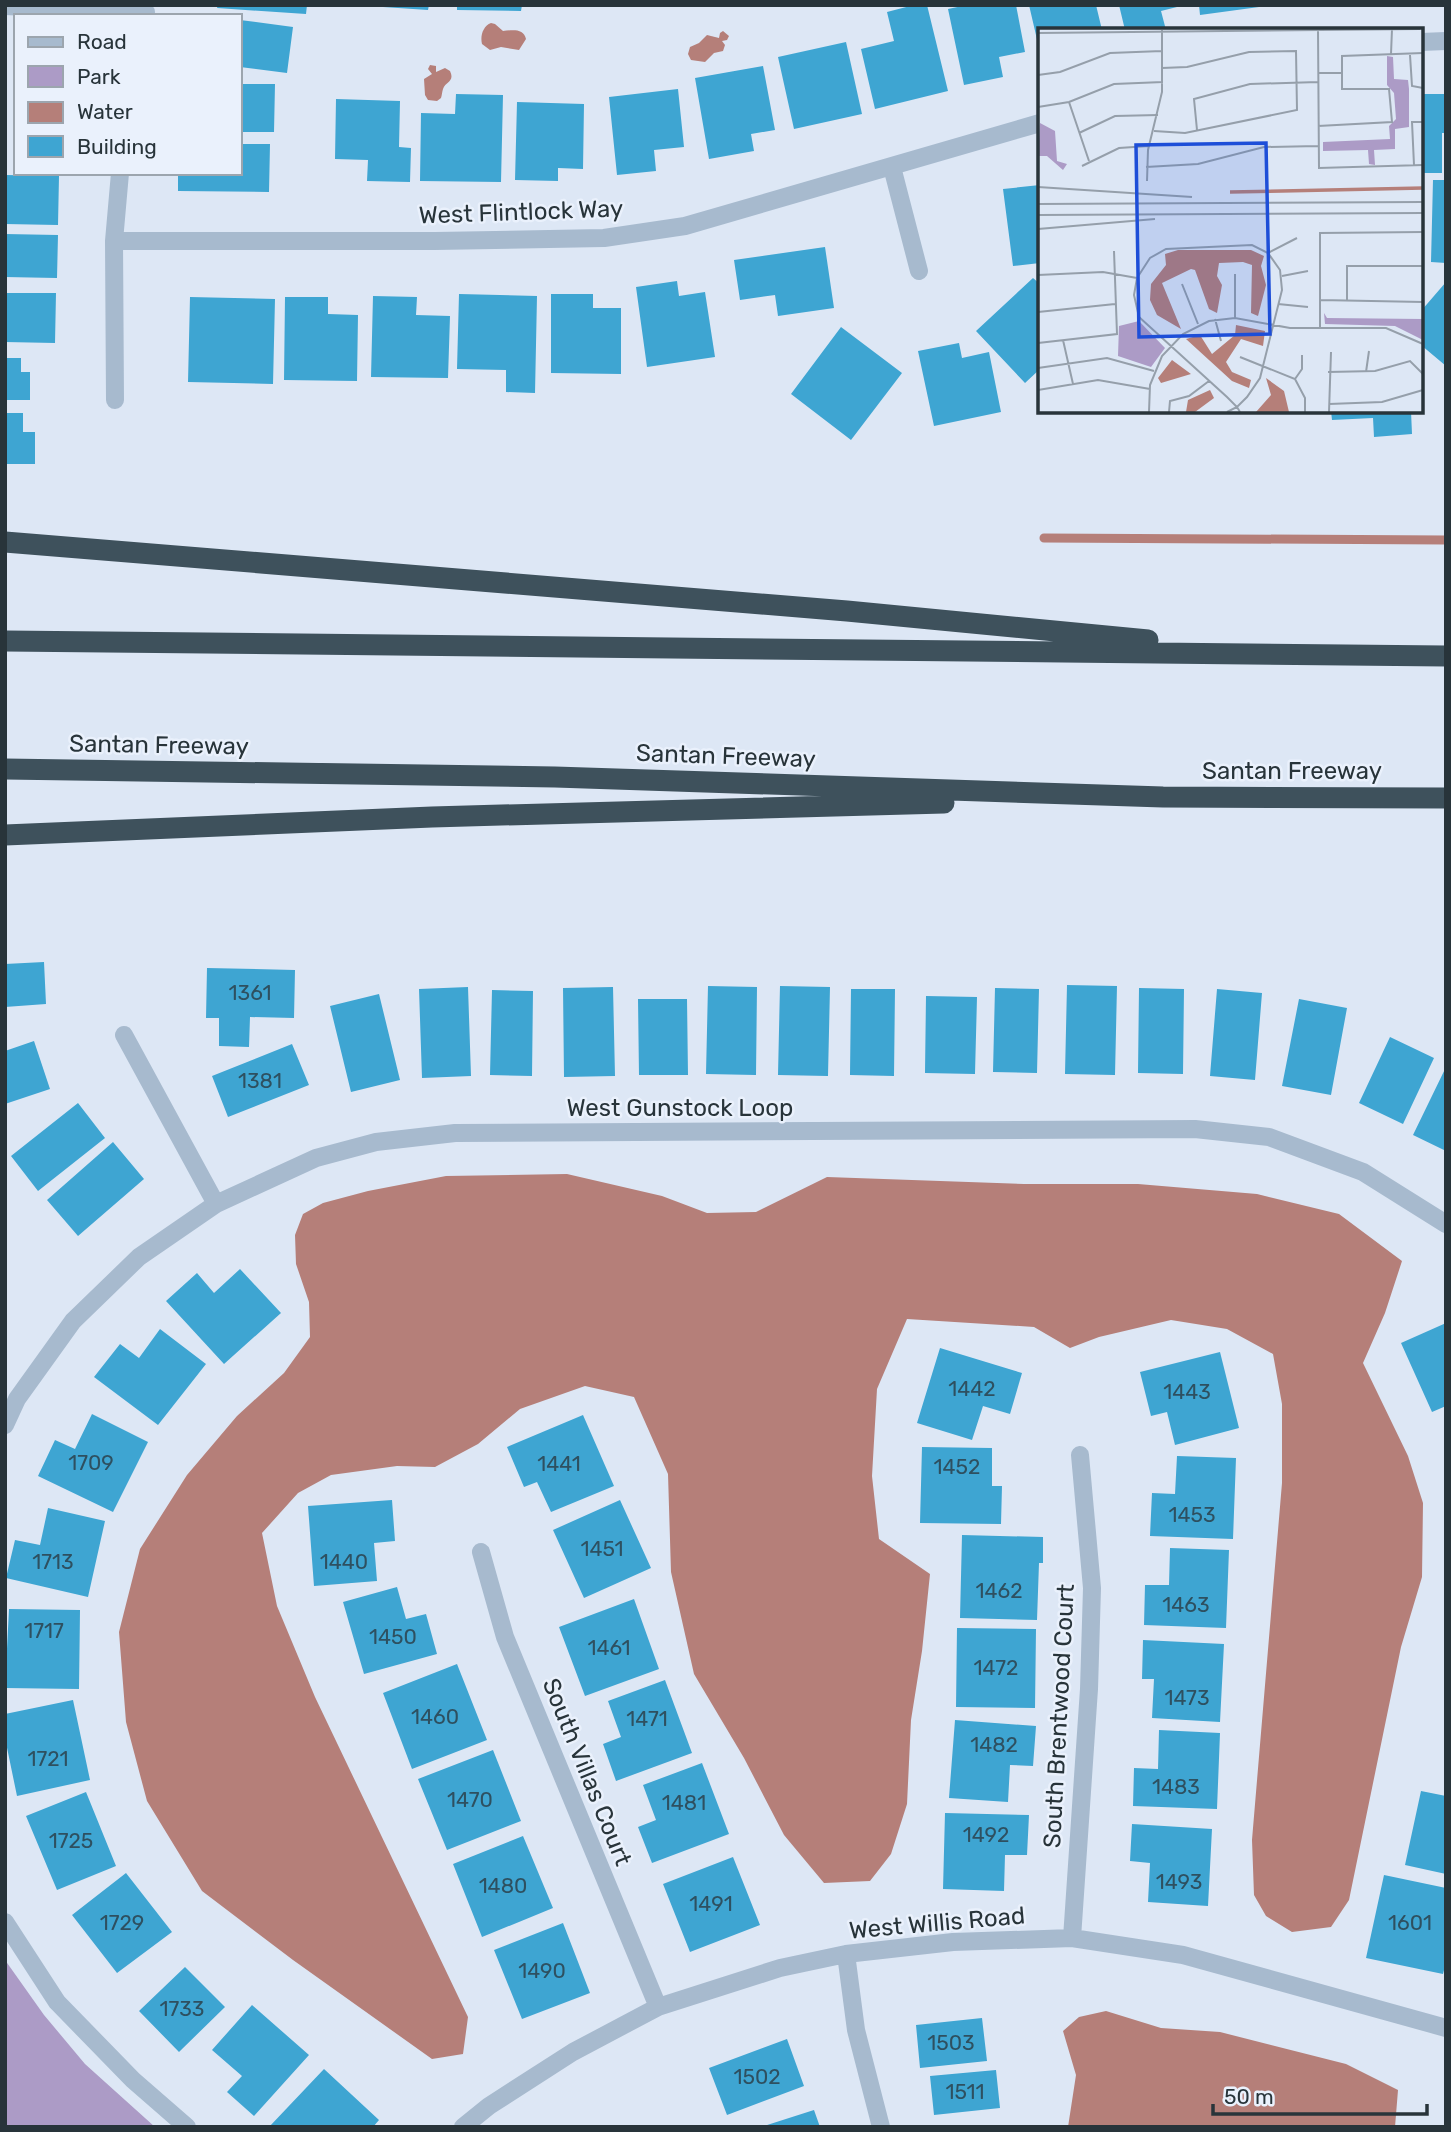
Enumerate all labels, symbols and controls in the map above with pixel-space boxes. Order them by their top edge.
legend [14,14,242,175]
inset map [1038,28,1423,413]
text: Road [77,29,127,54]
text: Park [77,64,121,89]
text: Water [77,99,133,124]
text: Building [77,134,157,159]
street label: West Flintlock Way [418,194,624,230]
street label: Santan Freeway [69,729,249,761]
street label: Santan Freeway [636,739,816,773]
street label: Santan Freeway [1202,757,1382,785]
house number: 1361 [229,980,271,1005]
house number: 1381 [238,1068,282,1093]
street label: West Gunstock Loop [567,1094,793,1122]
house number: 1442 [948,1376,996,1401]
house number: 1443 [1163,1379,1211,1404]
house number: 1709 [68,1450,114,1475]
house number: 1441 [537,1451,581,1476]
house number: 1452 [934,1454,980,1479]
house number: 1453 [1168,1502,1216,1527]
house number: 1451 [580,1536,624,1561]
house number: 1713 [32,1549,74,1574]
house number: 1440 [320,1549,368,1574]
house number: 1462 [975,1578,1023,1603]
street label: South Brentwood Court [1038,1583,1080,1849]
house number: 1463 [1162,1592,1210,1617]
house number: 1717 [24,1618,64,1643]
house number: 1450 [369,1624,417,1649]
house number: 1461 [587,1635,631,1660]
house number: 1472 [974,1655,1018,1680]
street label: South Villas Court [537,1674,637,1870]
house number: 1473 [1164,1685,1210,1710]
house number: 1460 [411,1704,459,1729]
house number: 1471 [626,1706,668,1731]
house number: 1482 [970,1732,1018,1757]
house number: 1721 [27,1746,69,1771]
house number: 1483 [1152,1774,1200,1799]
house number: 1470 [447,1787,493,1812]
house number: 1481 [662,1790,706,1815]
house number: 1492 [963,1822,1009,1847]
house number: 1725 [49,1828,93,1853]
house number: 1493 [1156,1869,1202,1894]
house number: 1480 [479,1873,527,1898]
house number: 1491 [689,1891,733,1916]
street label: West Willis Road [848,1901,1026,1945]
house number: 1729 [100,1910,144,1935]
house number: 1601 [1388,1910,1432,1935]
house number: 1490 [518,1958,566,1983]
house number: 1733 [159,1996,205,2021]
house number: 1503 [927,2030,975,2055]
house number: 1502 [733,2064,781,2089]
scale bar [1213,2072,1426,2116]
house number: 1511 [945,2079,985,2104]
text: 50 m [1224,2084,1274,2109]

